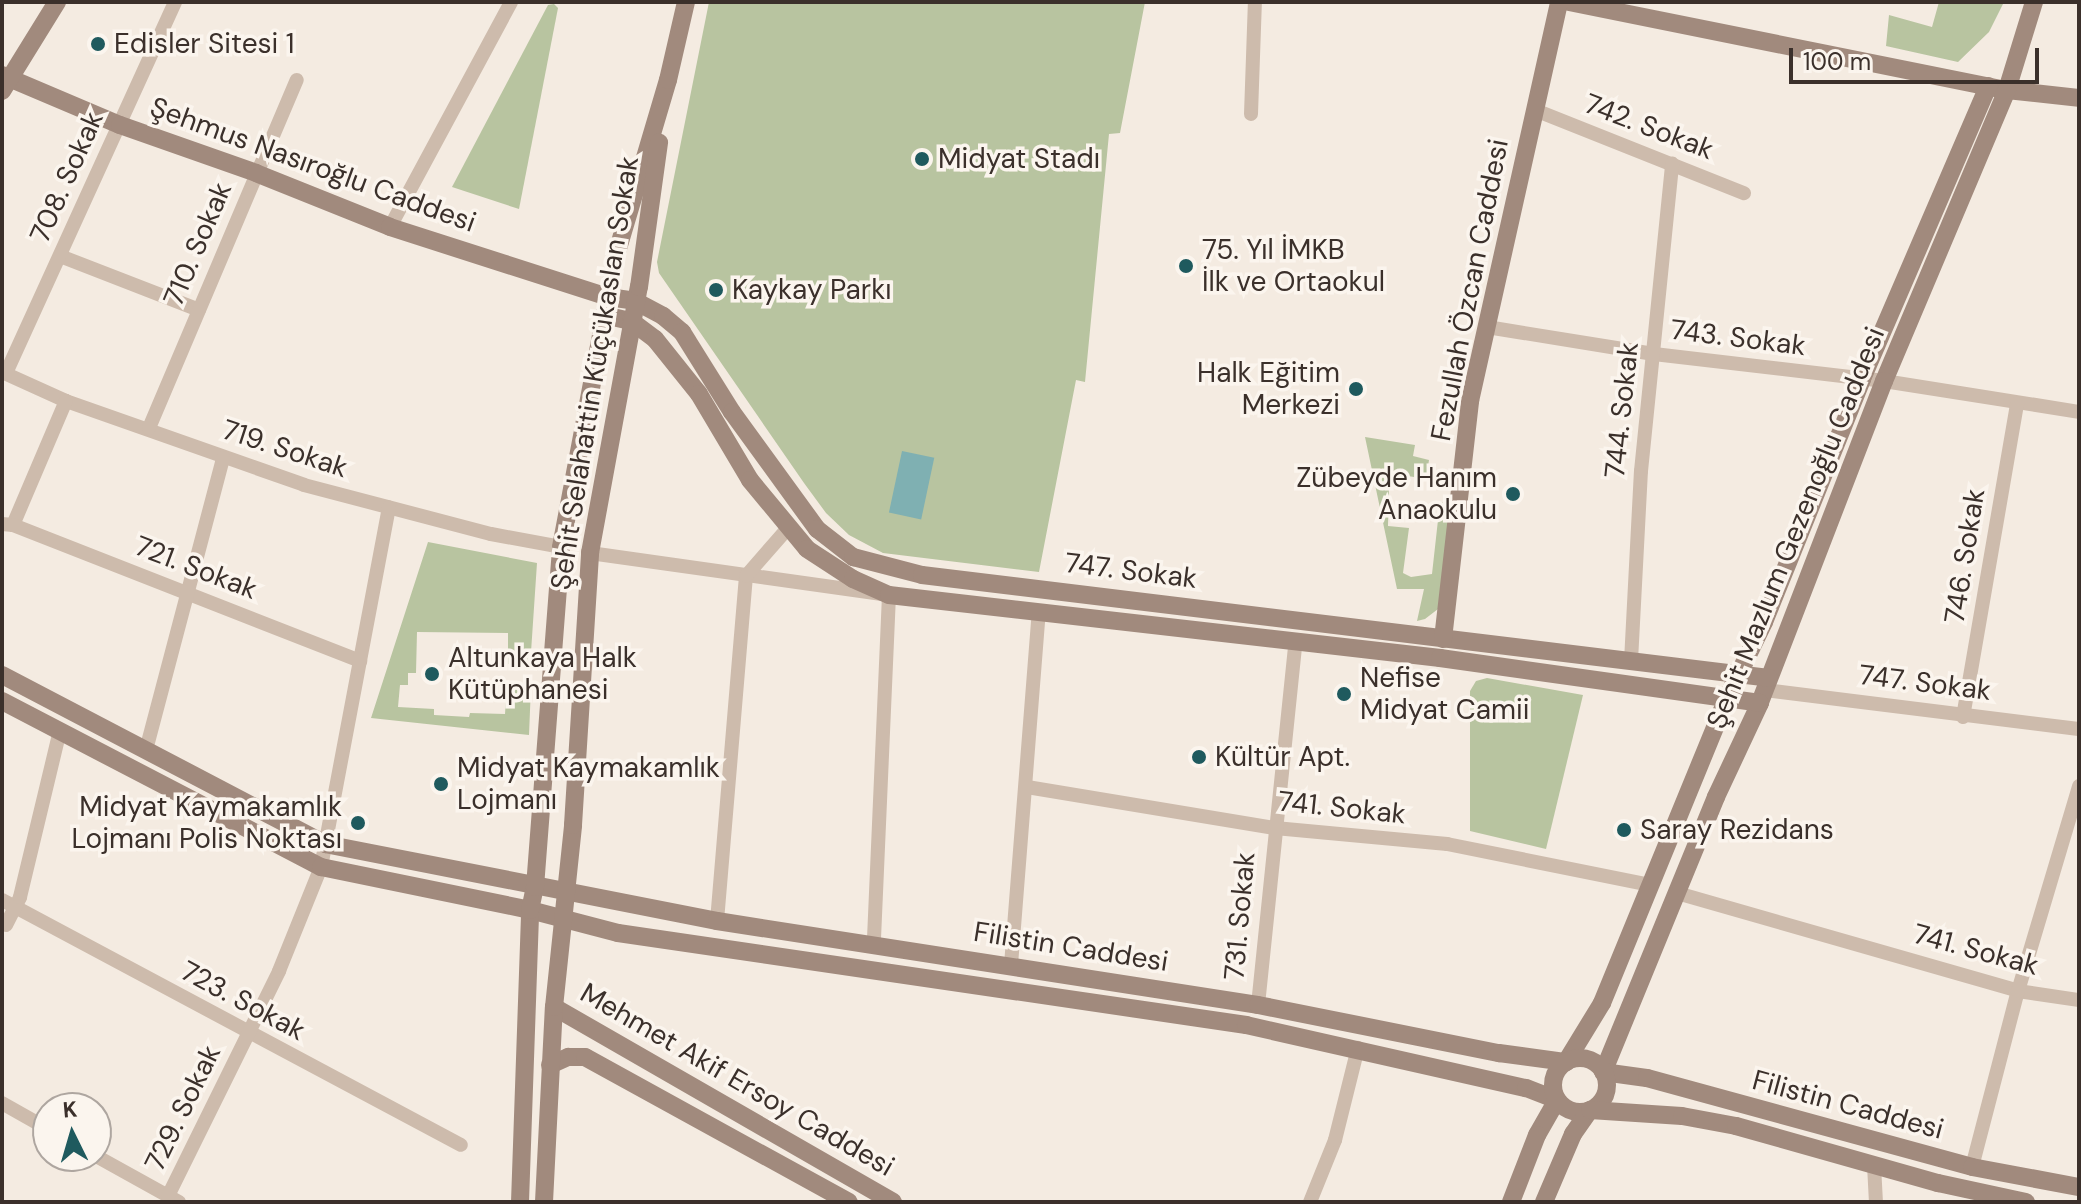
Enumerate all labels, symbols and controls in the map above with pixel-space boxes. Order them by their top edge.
place label: Edisler Sitesi 1 [114,27,295,61]
scale bar [1793,32,2043,82]
marker: Edisler Sitesi 1 [89,35,107,53]
text: 100 m [1803,46,1871,77]
street label: 742. Sokak [1580,87,1718,167]
street label: Şehmus Nasıroğlu Caddesi [146,90,480,240]
street label: 708. Sokak [23,106,111,248]
street label: Fezullah Özcan Caddesi [1424,136,1516,444]
place label: Midyat Stadı [938,142,1100,176]
marker: Midyat Stadı [913,150,931,168]
street label: Şehit Selahattin Küçükaslan Sokak [544,154,646,592]
street label: 710. Sokak [157,177,239,311]
place label: 75. Yıl İMKB İlk ve Ortaokul [1202,233,1385,299]
marker: 75. Yıl İMKB İlk ve Ortaokul [1177,257,1195,275]
place label: Kaykay Parkı [732,273,891,307]
marker: Kaykay Parkı [707,281,725,299]
street label: 743. Sokak [1668,313,1808,363]
street label: Şehit Mazlum Gezenoğlu Caddesi [1700,322,1892,734]
street label: 744. Sokak [1598,340,1646,480]
place label: Halk Eğitim Merkezi [1197,356,1340,422]
marker: Halk Eğitim Merkezi [1347,380,1365,398]
street label: 719. Sokak [218,413,352,485]
place label: Zübeyde Hanım Anaokulu [1296,461,1497,527]
marker: Zübeyde Hanım Anaokulu [1504,485,1522,503]
street label: 746. Sokak [1938,486,1992,626]
street label: 721. Sokak [130,529,262,607]
street label: 747. Sokak [1063,546,1199,596]
place label: Altunkaya Halk Kütüphanesi [448,641,637,707]
street label: 747. Sokak [1857,658,1993,708]
place label: Nefise Midyat Camii [1360,661,1529,727]
marker: Altunkaya Halk Kütüphanesi [423,665,441,683]
marker: Nefise Midyat Camii [1335,685,1353,703]
place label: Kültür Apt. [1215,740,1350,774]
marker: Kültür Apt. [1190,748,1208,766]
place label: Midyat Kaymakamlık Lojmanı [457,751,720,817]
marker: Midyat Kaymakamlık Lojmanı [432,775,450,793]
street label: 741. Sokak [1276,785,1408,831]
place label: Midyat Kaymakamlık Lojmanı Polis Noktası [71,790,342,856]
place label: Saray Rezidans [1640,813,1834,847]
marker: Midyat Kaymakamlık Lojmanı Polis Noktası [349,814,367,832]
marker: Saray Rezidans [1615,821,1633,839]
street label: 731. Sokak [1218,851,1262,981]
street label: Filistin Caddesi [971,915,1171,979]
street label: 741. Sokak [1910,917,2042,983]
street label: 723. Sokak [175,954,311,1048]
street label: Mehmet Akif Ersoy Caddesi [574,976,900,1184]
street label: 729. Sokak [138,1040,228,1176]
street label: Filistin Caddesi [1749,1063,1947,1147]
north arrow [32,1092,112,1172]
text: K [62,1095,78,1125]

